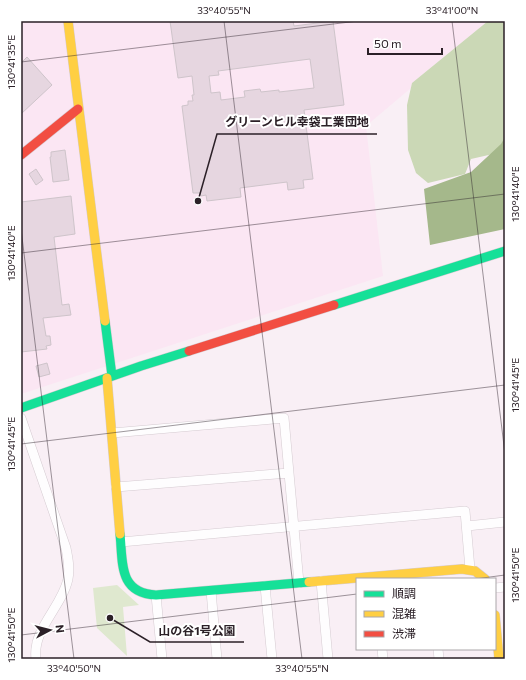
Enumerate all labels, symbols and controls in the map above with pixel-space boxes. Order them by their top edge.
text: 33°40'55"N [197,4,251,16]
text: 33°41'00"N [426,4,478,16]
scale bar [368,30,442,56]
text: 130°41'35"E [5,35,17,89]
text: 50 m [374,36,402,50]
callout: グリーンヒル幸袋工業団地 [217,110,377,134]
text: グリーンヒル幸袋工業団地 [225,114,369,128]
text: 130°41'40"E [509,166,521,222]
text: 130°41'40"E [5,225,17,281]
text: 130°41'45"E [509,358,521,412]
text: 130°41'45"E [5,417,17,471]
text: 130°41'50"E [509,547,521,603]
legend [356,578,496,650]
text: 順調 [392,586,416,600]
text: 混雑 [392,606,416,620]
text: 130°41'50"E [5,607,17,663]
north arrow [30,610,70,650]
callout: 山の谷1号公園 [150,618,244,642]
text: 山の谷1号公園 [158,623,236,637]
text: N [53,624,67,634]
text: 渋滞 [392,626,416,640]
text: 33°40'50"N [47,662,101,674]
text: 33°40'55"N [275,662,329,674]

